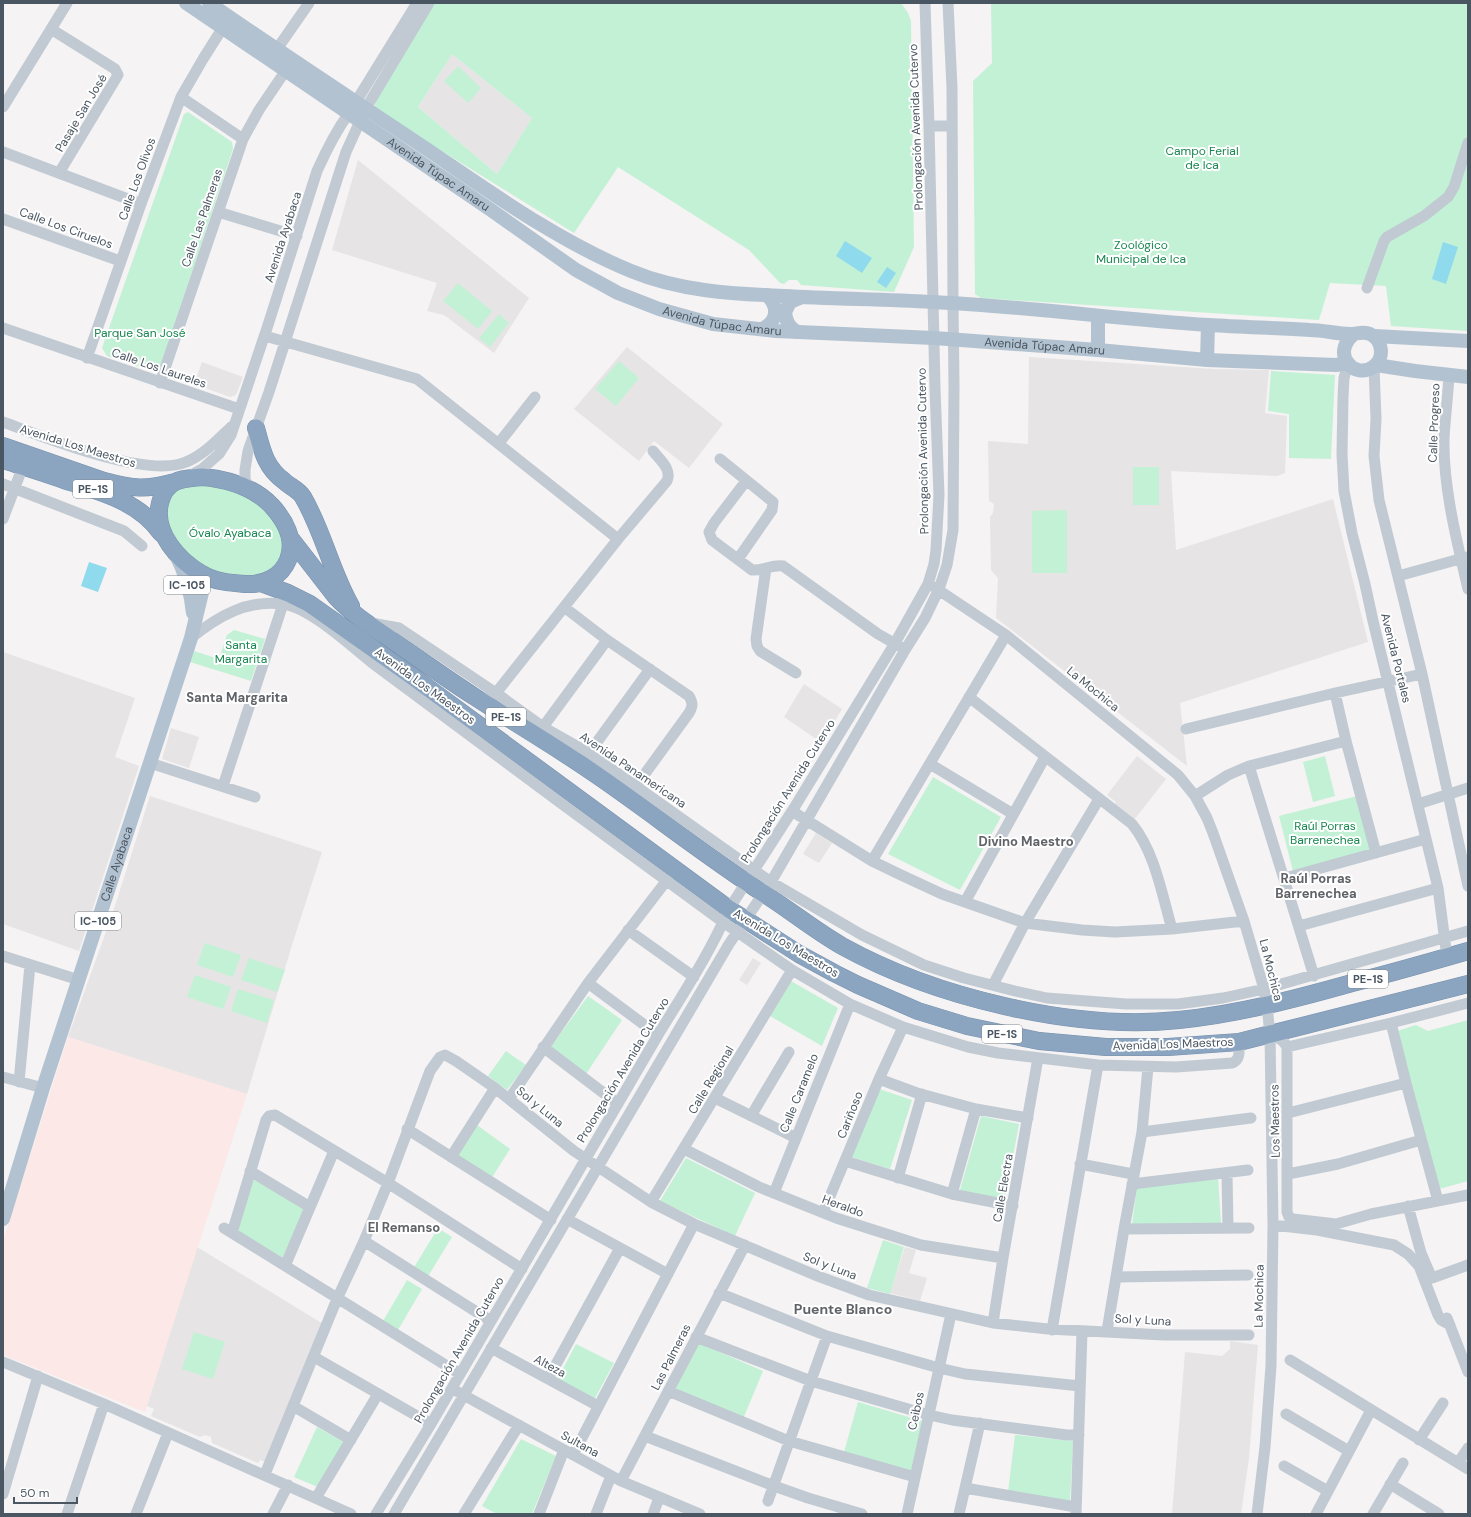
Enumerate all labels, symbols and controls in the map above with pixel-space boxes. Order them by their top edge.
street label: Prolongación Avenida Cutervo [905,43,927,211]
street label: Pasaje San José [51,71,111,155]
street label: Avenida Túpac Amaru [384,134,493,215]
street label: Calle Los Olivos [115,135,159,223]
park label: Campo Ferial de Ica [1165,143,1239,173]
street label: Calle Las Palmeras [178,167,226,269]
street label: Avenida Ayabaca [261,189,305,285]
street label: Calle Los Ciruelos [17,204,115,252]
park label: Zoológico Municipal de Ica [1096,237,1186,267]
street label: Avenida Túpac Amaru [661,302,782,339]
park label: Parque San José [94,325,186,341]
street label: Avenida Túpac Amaru [984,334,1106,359]
street label: Calle Los Laureles [110,344,208,392]
street label: Prolongación Avenida Cutervo [914,367,932,535]
street label: Calle Progreso [1425,383,1443,463]
street label: Avenida Los Maestros [18,421,138,471]
road number: PE-1S [73,480,113,498]
park label: Óvalo Ayabaca [189,525,271,541]
road number: IC-105 [164,576,210,594]
street label: Avenida Portales [1377,611,1415,705]
park label: Santa Margarita [215,637,267,667]
street label: Avenida Los Maestros [371,644,479,728]
street label: La Mochica [1063,663,1123,715]
district label: Santa Margarita [186,689,288,706]
road number: PE-1S [486,708,526,726]
street label: Prolongación Avenida Cutervo [737,716,839,866]
street label: Avenida Panamericana [577,728,689,812]
park label: Raúl Porras Barrenechea [1290,818,1360,848]
street label: Calle Ayabaca [97,824,137,903]
district label: Divino Maestro [978,833,1074,850]
district label: Raúl Porras Barrenechea [1275,870,1357,902]
street label: Avenida Los Maestros [730,905,842,981]
road number: IC-105 [75,912,121,930]
street label: La Mochica [1256,937,1286,1003]
road number: PE-1S [1348,970,1388,988]
street label: Prolongación Avenida Cutervo [573,994,673,1146]
road number: PE-1S [982,1025,1022,1043]
street label: Avenida Los Maestros [1112,1034,1234,1054]
street label: Calle Regional [684,1043,738,1117]
street label: Calle Caramelo [776,1051,822,1135]
street label: Sol y Luna [513,1083,567,1131]
street label: Los Maestros [1266,1084,1284,1158]
street label: Cariñoso [833,1089,867,1141]
street label: Calle Electra [989,1153,1017,1223]
street label: Heraldo [820,1191,866,1221]
district label: El Remanso [368,1219,440,1236]
street label: Sol y Luna [801,1248,859,1284]
street label: La Mochica [1250,1264,1268,1328]
street label: Prolongación Avenida Cutervo [410,1274,508,1426]
district label: Puente Blanco [794,1300,892,1318]
street label: Sol y Luna [1114,1311,1172,1329]
street label: Las Palmeras [647,1321,695,1393]
street label: Alteza [531,1351,569,1381]
street label: Ceibos [904,1390,928,1432]
street label: Sultana [558,1427,602,1461]
scale bar [14,1479,77,1505]
text: 50 m [20,1485,49,1501]

